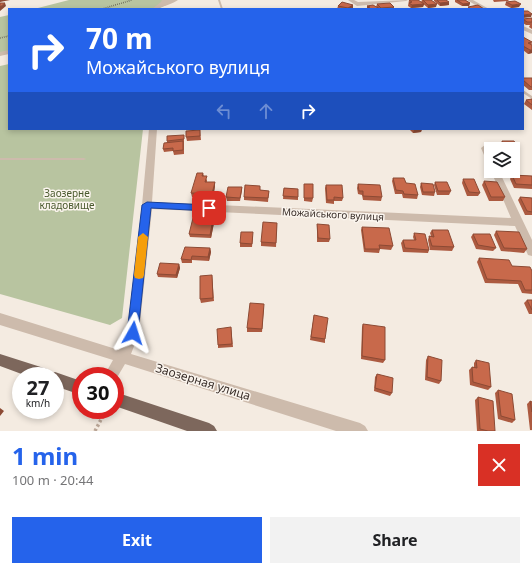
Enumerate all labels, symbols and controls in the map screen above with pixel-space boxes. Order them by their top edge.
text: 70 m [86,19,153,57]
icon: right [20,24,72,76]
text: Можайського вулиця [86,55,270,79]
icon: left [213,100,235,122]
icon: ahead [255,100,277,122]
icon: right [297,100,319,122]
map controls [484,142,520,178]
button: layers [484,142,520,178]
park label: Заозерне кладовище [39,186,95,212]
pin [192,191,226,225]
icon: arrive [198,197,220,219]
street label: Можайського вулиця [282,204,384,224]
position arrow [112,312,154,354]
street label: Заозерная улица [154,359,253,404]
speed limit sign: 30 [72,367,124,419]
text: 27 [27,374,49,401]
text: km/h [26,396,50,410]
text: 1 min [12,439,78,472]
button: close [478,444,520,486]
text: 100 m · 20:44 [12,471,93,489]
button: Exit [12,517,262,563]
button: Share [270,517,520,563]

